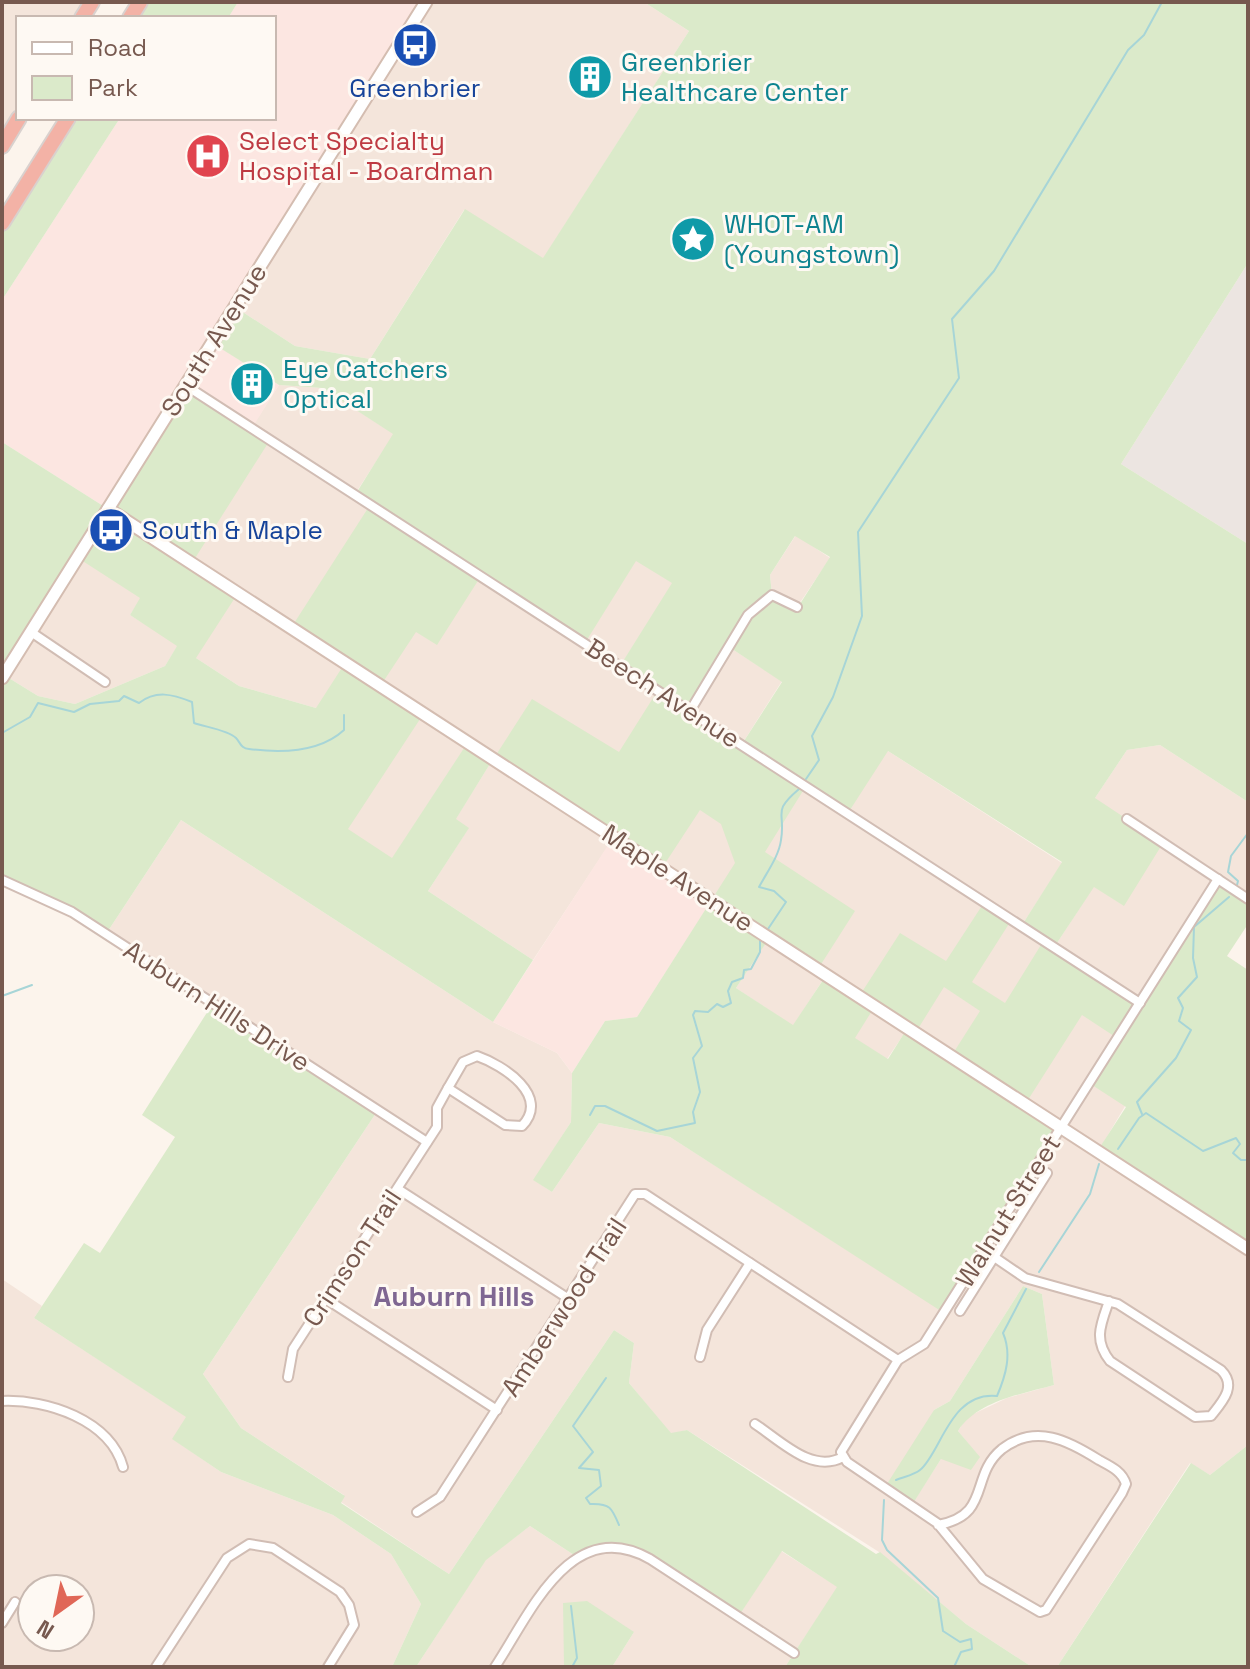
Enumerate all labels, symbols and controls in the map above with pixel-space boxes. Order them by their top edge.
legend [16,16,276,120]
bus stop icon: Greenbrier [391,21,439,69]
text: Road [88,32,147,63]
place label: Greenbrier Healthcare Center [621,45,849,109]
building icon: Greenbrier Healthcare Center [566,53,614,101]
place label: Greenbrier [349,71,481,105]
text: Park [88,72,138,103]
place label: Select Specialty Hospital - Boardman [239,124,493,188]
hospital icon: Select Specialty Hospital - Boardman [184,132,232,180]
place label: WHOT-AM (Youngstown) [724,207,899,271]
place icon: WHOT-AM (Youngstown) [669,215,717,263]
street label: South Avenue [153,257,275,423]
place label: Eye Catchers Optical [283,352,448,416]
building icon: Eye Catchers Optical [228,360,276,408]
bus stop icon: South & Maple [87,506,135,554]
place label: South & Maple [142,513,323,547]
street label: Beech Avenue [579,630,747,756]
street label: Maple Avenue [596,816,760,940]
street label: Auburn Hills Drive [117,933,317,1079]
street label: Walnut Street [948,1128,1068,1294]
street label: Crimson Trail [295,1183,409,1333]
street label: Amberwood Trail [494,1211,634,1403]
district label: Auburn Hills [374,1278,534,1314]
north arrow [16,1573,96,1653]
text: N [31,1614,59,1646]

